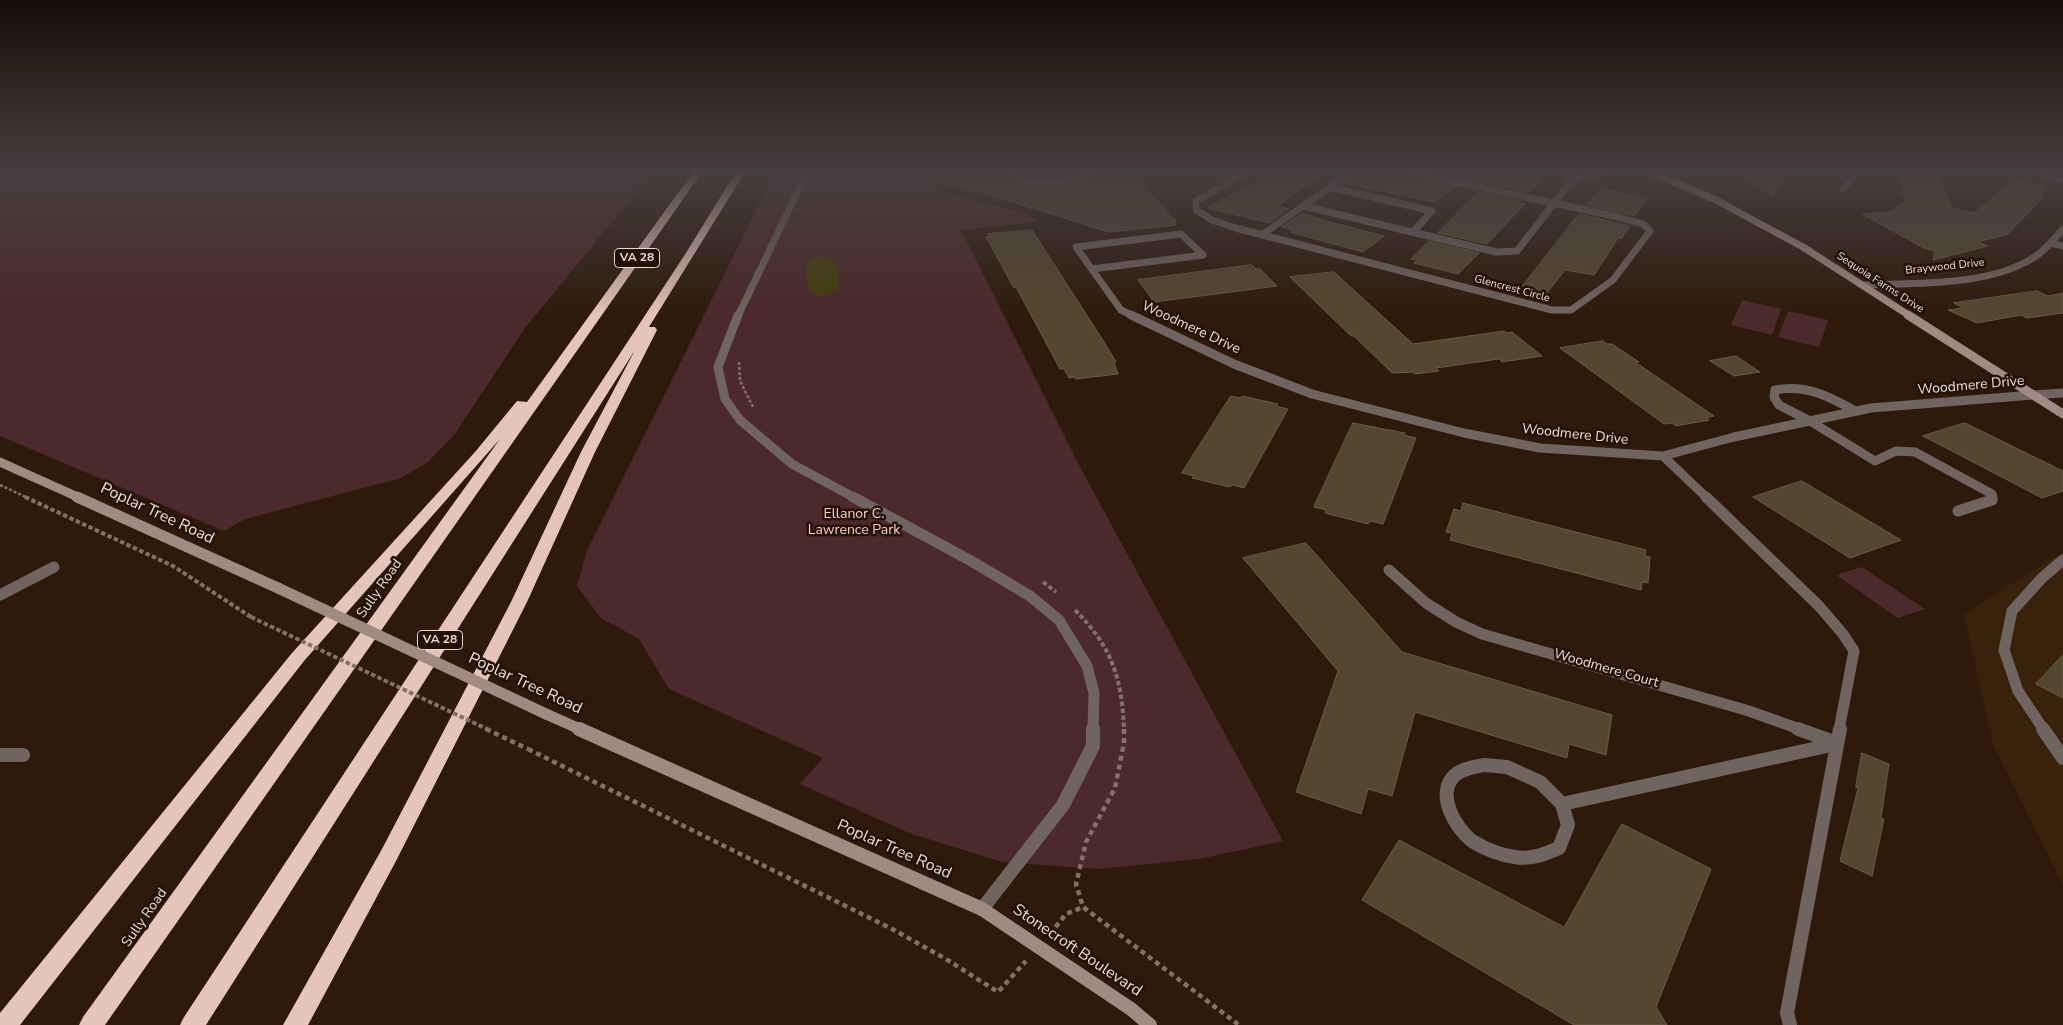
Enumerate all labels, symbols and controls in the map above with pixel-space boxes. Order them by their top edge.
road number: VA 28 [614,248,660,268]
street label: Sequoia Farms Drive [1834,250,1926,316]
street label: Braywood Drive [1905,256,1985,278]
street label: Glencrest Circle [1473,273,1551,305]
street label: Woodmere Drive [1139,298,1243,358]
street label: Woodmere Drive [1917,373,2025,399]
street label: Woodmere Drive [1521,421,1629,449]
street label: Poplar Tree Road [97,479,217,549]
park label: Ellanor C. Lawrence Park [808,507,900,540]
street label: Sully Road [354,556,406,622]
road number: VA 28 [418,630,462,650]
street label: Woodmere Court [1552,646,1660,692]
street label: Poplar Tree Road [465,649,585,719]
street label: Poplar Tree Road [834,816,954,884]
street label: Sully Road [119,885,171,951]
street label: Stonecroft Boulevard [1009,901,1145,1001]

